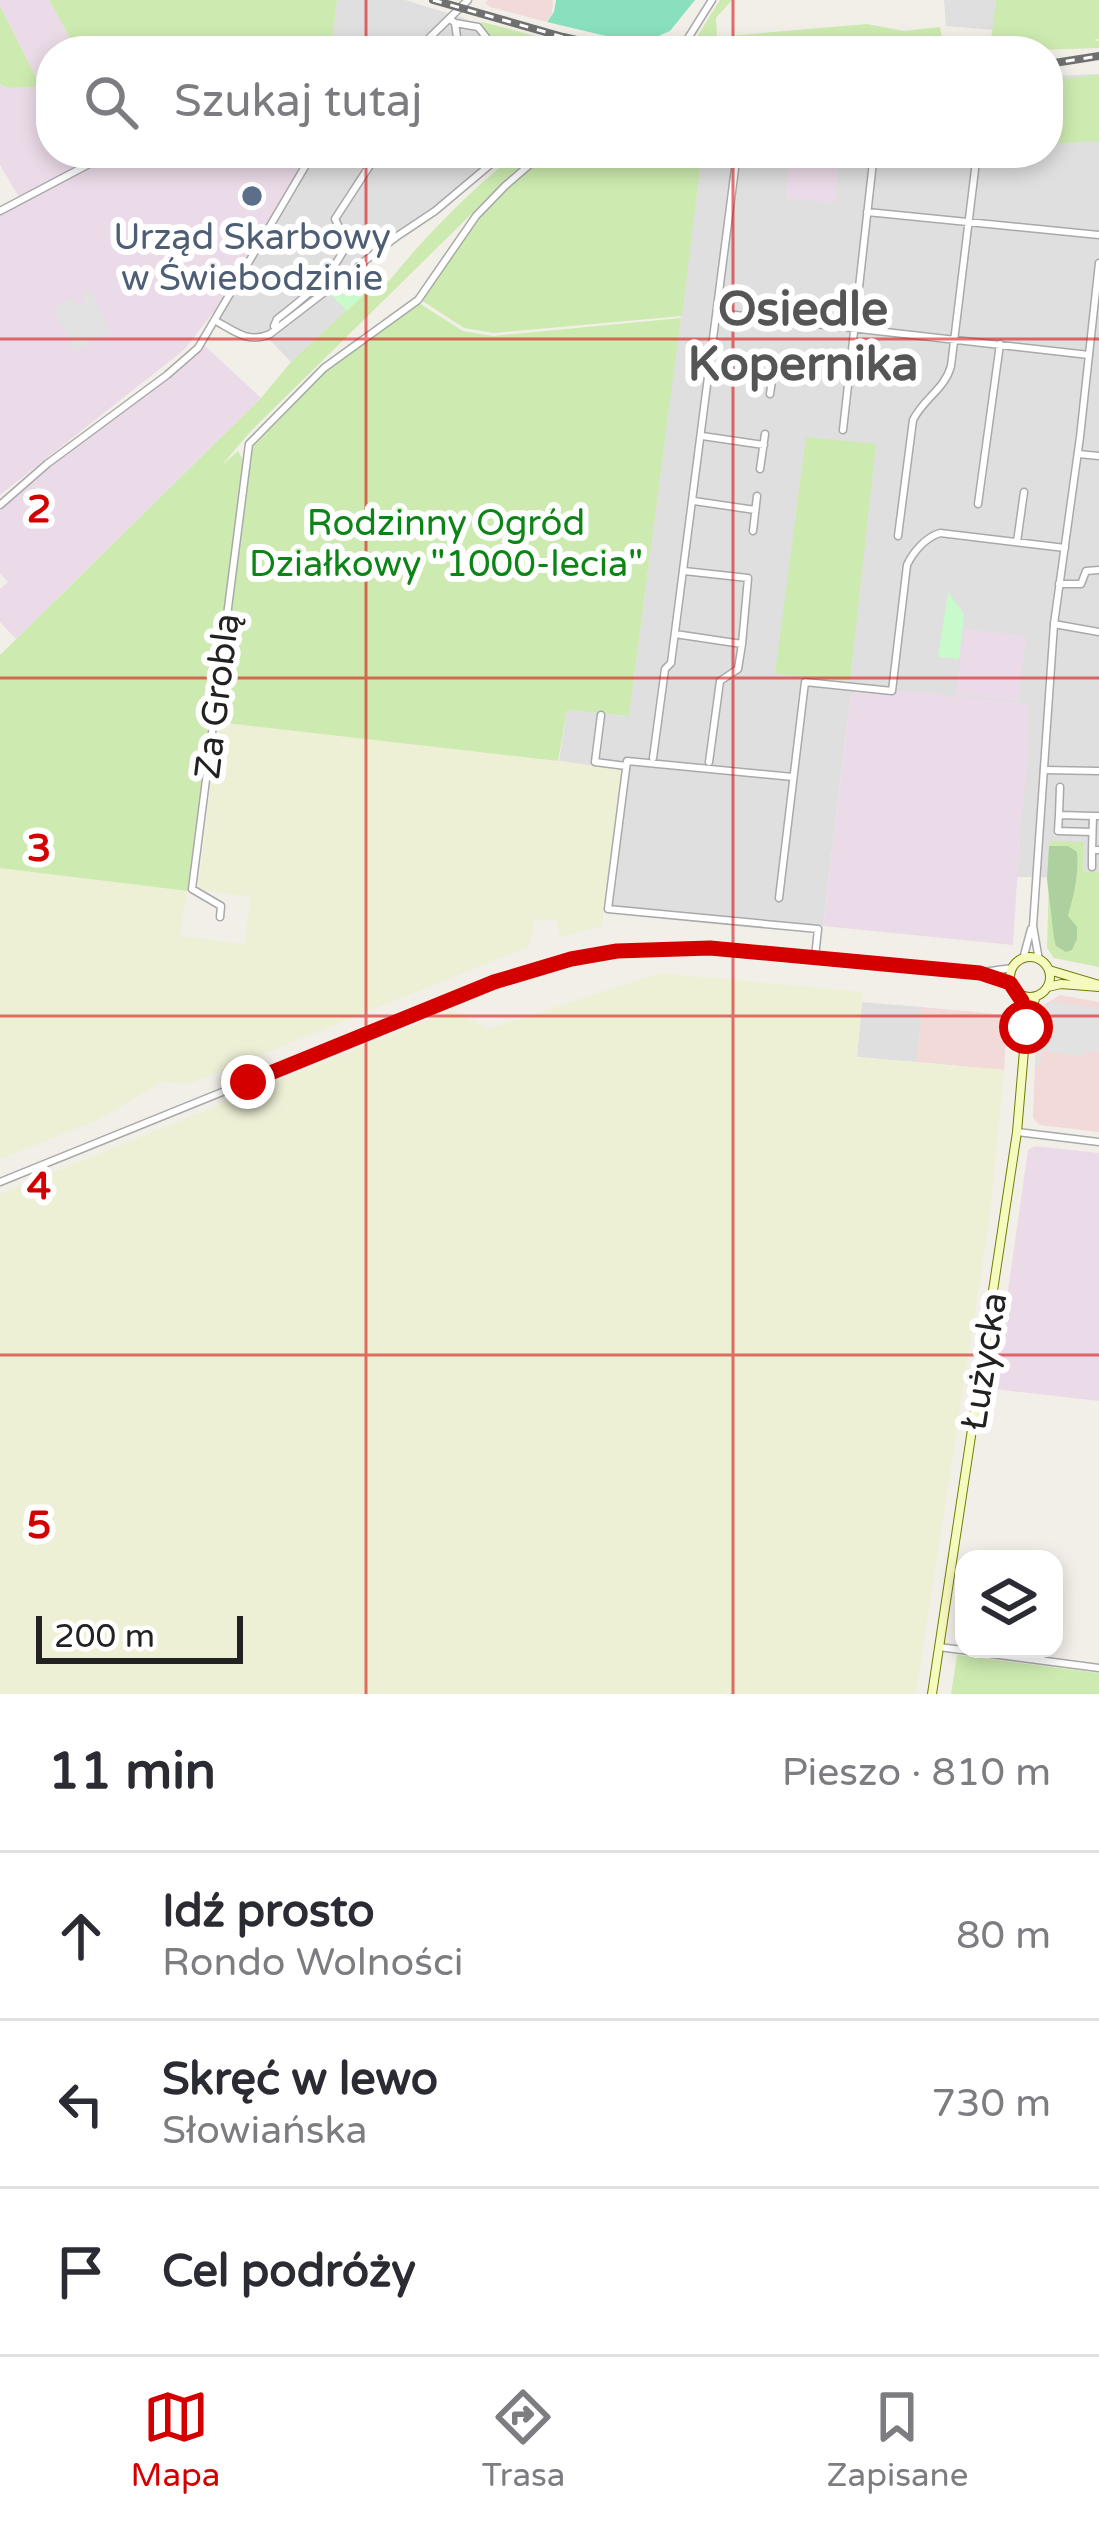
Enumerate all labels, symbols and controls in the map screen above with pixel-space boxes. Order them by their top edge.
search box [36,36,1063,168]
icon: search [78,69,144,135]
text: Szukaj tutaj [174,75,423,129]
marker: Urząd Skarbowy w Świebodzinie [239,183,265,209]
place label: Urząd Skarbowy w Świebodzinie [113,216,391,300]
district label: Osiedle Kopernika [687,281,919,394]
text: 2 [27,486,51,533]
park label: Rodzinny Ogród Działkowy "1000-lecia" [249,502,643,586]
street label: Za Groblą [186,611,249,781]
text: 3 [27,825,51,872]
route start [999,1000,1053,1054]
route end [221,1055,275,1109]
text: 4 [27,1163,51,1210]
street label: Łużycka [952,1289,1017,1433]
text: 5 [27,1502,51,1549]
map controls [955,1550,1063,1658]
button: layers [955,1550,1063,1658]
scale bar [36,1610,243,1663]
text: 200 m [54,1617,155,1656]
text: 11 min [48,1741,216,1803]
text: Pieszo · 810 m [782,1749,1051,1796]
text: Idź prosto [162,1885,375,1939]
icon: ahead [48,1903,114,1969]
text: 80 m [956,1912,1051,1959]
text: Rondo Wolności [162,1939,463,1986]
text: Skręć w lewo [162,2053,438,2107]
icon: left [48,2071,114,2137]
text: 730 m [932,2080,1051,2127]
text: Słowiańska [162,2107,367,2154]
icon: arrive [48,2239,114,2305]
text: Cel podróży [162,2245,416,2299]
tab: Mapa [131,2384,220,2495]
tab: Trasa [482,2384,565,2495]
tab: Zapisane [827,2384,968,2495]

